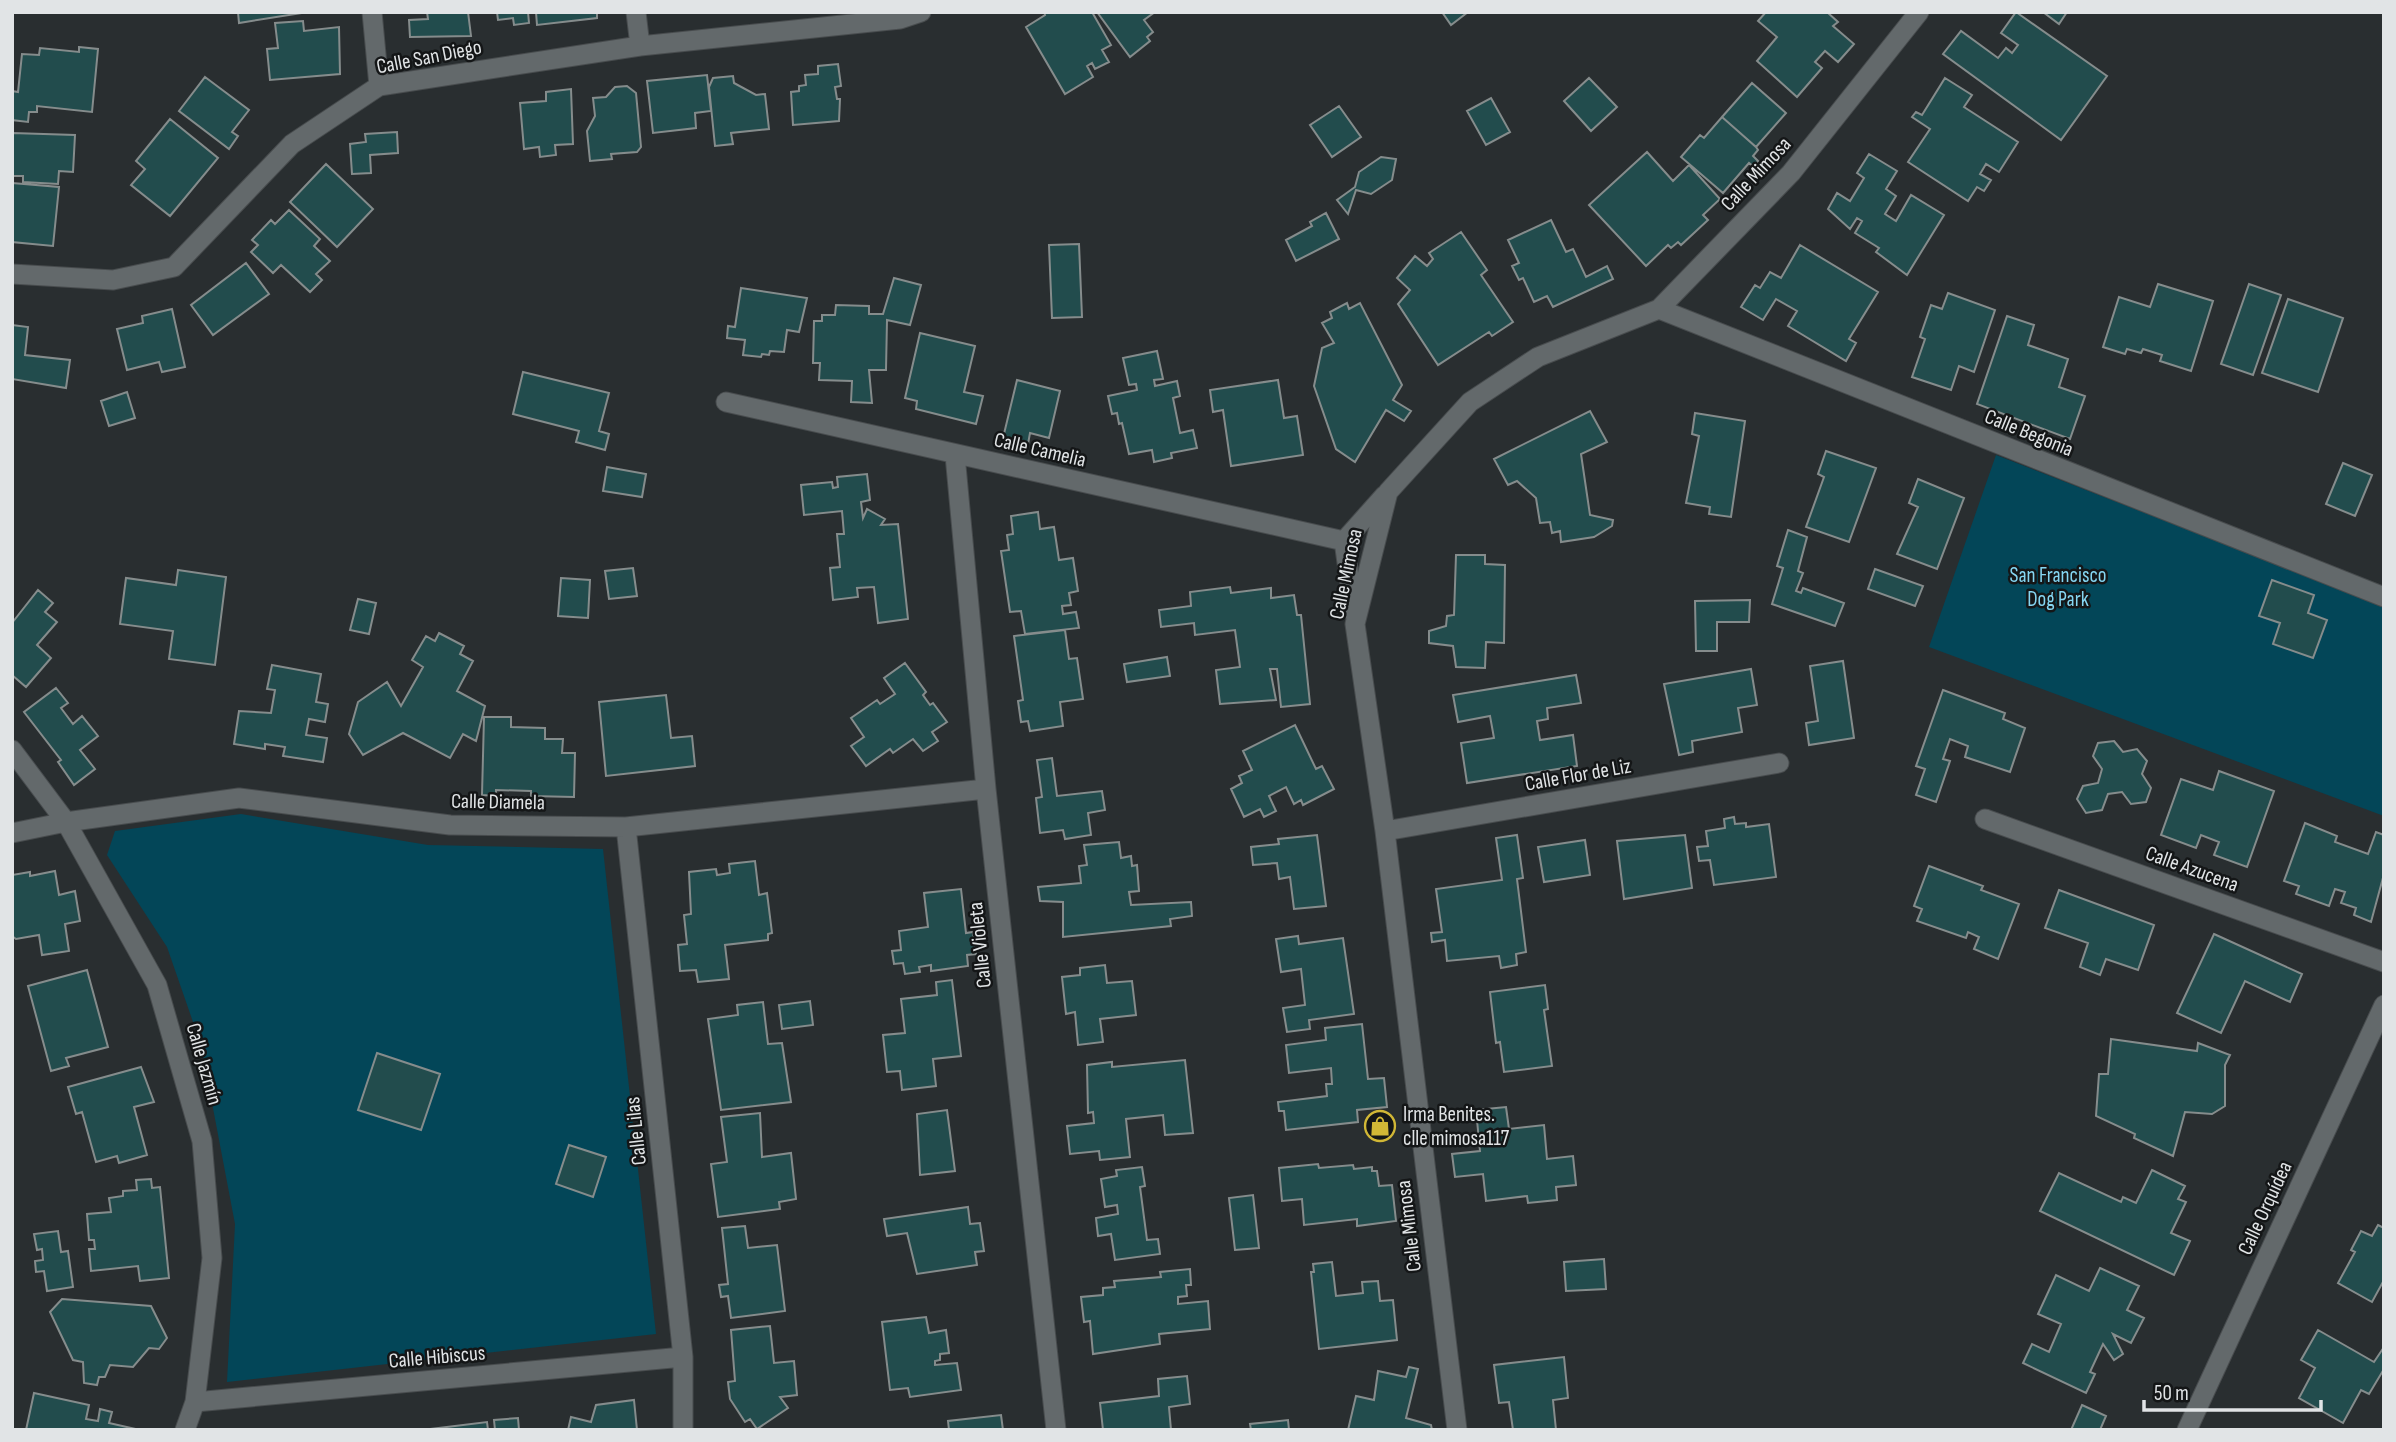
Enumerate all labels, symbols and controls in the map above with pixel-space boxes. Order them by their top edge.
street label: Calle San Diego [374,35,484,79]
street label: Calle Mimosa [1716,132,1796,216]
street label: Calle Begonia [1981,404,2077,462]
street label: Calle Camelia [992,427,1088,473]
street label: Calle Mimosa [1324,527,1368,621]
park label: San Francisco Dog Park [2010,563,2106,612]
street label: Calle Flor de Liz [1523,753,1633,797]
street label: Calle Diamela [451,789,545,815]
street label: Calle Azucena [2142,841,2242,897]
street label: Calle Violeta [963,901,997,989]
street label: Calle Jazmín [180,1020,228,1108]
street label: Calle Lilas [620,1096,652,1166]
place label: Irma Benites. clle mimosa117 [1403,1102,1510,1151]
shop icon: Irma Benites. clle mimosa117 [1363,1109,1397,1143]
street label: Calle Orquídea [2232,1157,2298,1259]
street label: Calle Mimosa [1391,1179,1427,1273]
street label: Calle Hibiscus [388,1340,486,1374]
scale bar [2144,1368,2321,1412]
text: 50 m [2154,1381,2189,1406]

